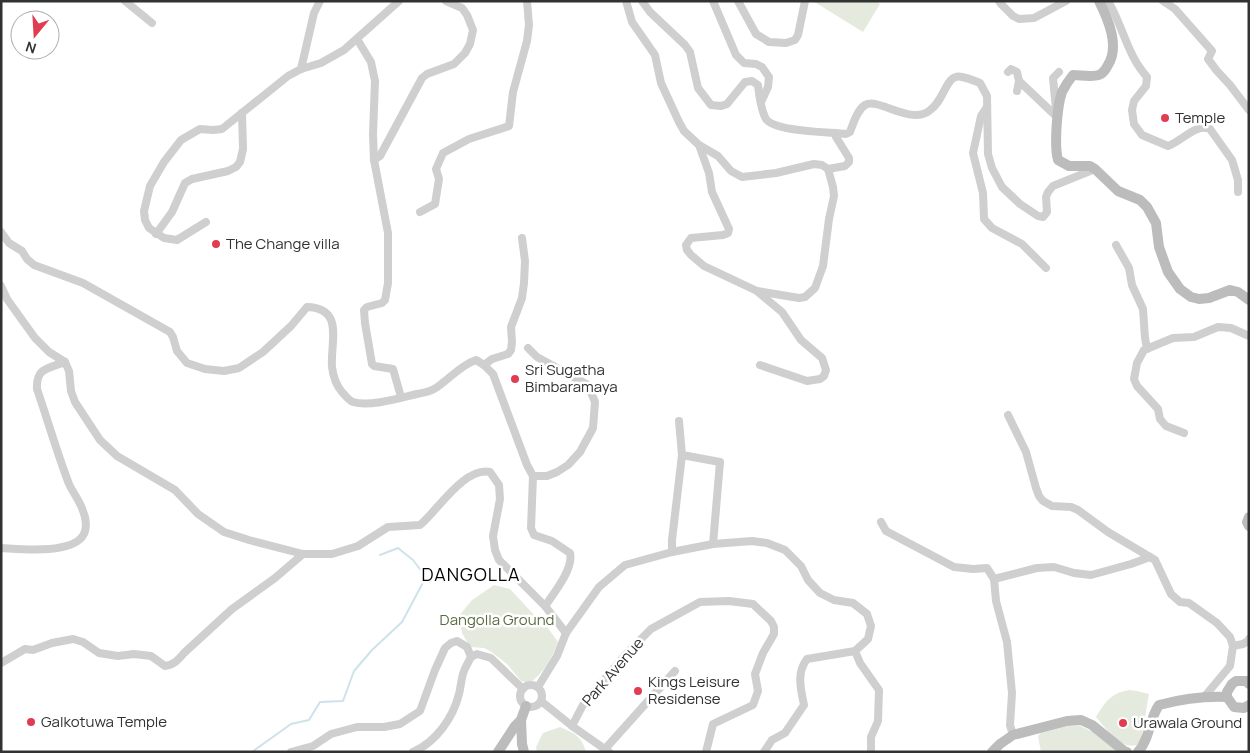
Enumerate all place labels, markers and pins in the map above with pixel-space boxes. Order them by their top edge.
place label: Temple [1175,107,1225,128]
marker: Temple [1159,112,1171,124]
place label: The Change villa [226,233,340,254]
marker: The Change villa [210,238,222,250]
place label: Sri Sugatha Bimbaramaya [525,359,618,397]
marker: Sri Sugatha Bimbaramaya [509,373,521,385]
place label: Kings Leisure Residense [648,671,740,709]
marker: Kings Leisure Residense [632,685,644,697]
place label: Galkotuwa Temple [41,711,167,732]
place label: Urawala Ground [1133,712,1242,733]
marker: Galkotuwa Temple [25,716,37,728]
marker: Urawala Ground [1117,717,1129,729]

